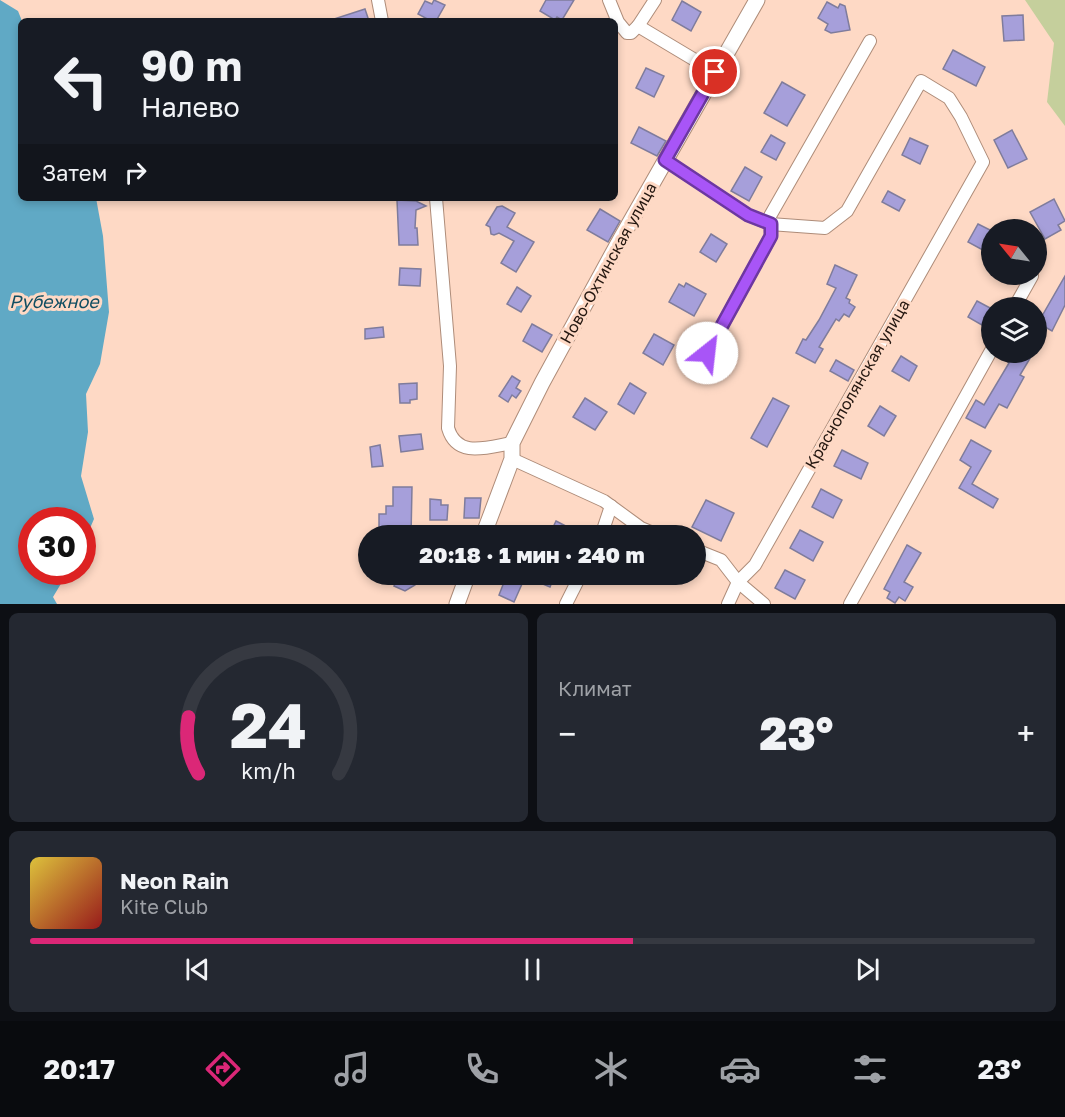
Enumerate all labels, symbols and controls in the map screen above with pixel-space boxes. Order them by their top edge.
text: 90 m [141,40,242,90]
icon: left [42,42,120,120]
pin [689,46,740,97]
icon: arrive [698,55,731,88]
text: Налево [141,91,240,123]
icon: right [119,156,152,189]
text: Затем [42,159,107,186]
street label: Ново-Охтинская улица [555,179,661,347]
north arrow [981,219,1047,285]
map controls [981,219,1047,363]
water label: Рубежное [9,290,100,312]
street label: Краснополянская улица [800,296,914,472]
button: layers [981,297,1047,363]
position arrow [675,321,739,385]
speed limit sign: 30 [18,507,96,585]
text: 20:18 · 1 мин · 240 m [419,541,645,568]
text: Климат [558,676,632,700]
text: 24 [230,687,307,762]
text: 23° [760,706,833,760]
text: − [558,714,576,753]
text: + [1017,714,1035,753]
text: km/h [241,759,296,785]
text: Neon Rain [120,867,229,894]
text: Kite Club [120,894,208,918]
icon: previous [181,953,214,986]
icon: pause [516,953,549,986]
icon: next [851,953,884,986]
icon: directions [202,1048,244,1090]
icon: music [331,1048,373,1090]
icon: phone [461,1048,503,1090]
icon: climate [590,1048,632,1090]
icon: car [719,1048,761,1090]
icon: filters [849,1048,891,1090]
text: 20:17 [44,1053,115,1085]
text: 23° [978,1053,1021,1085]

